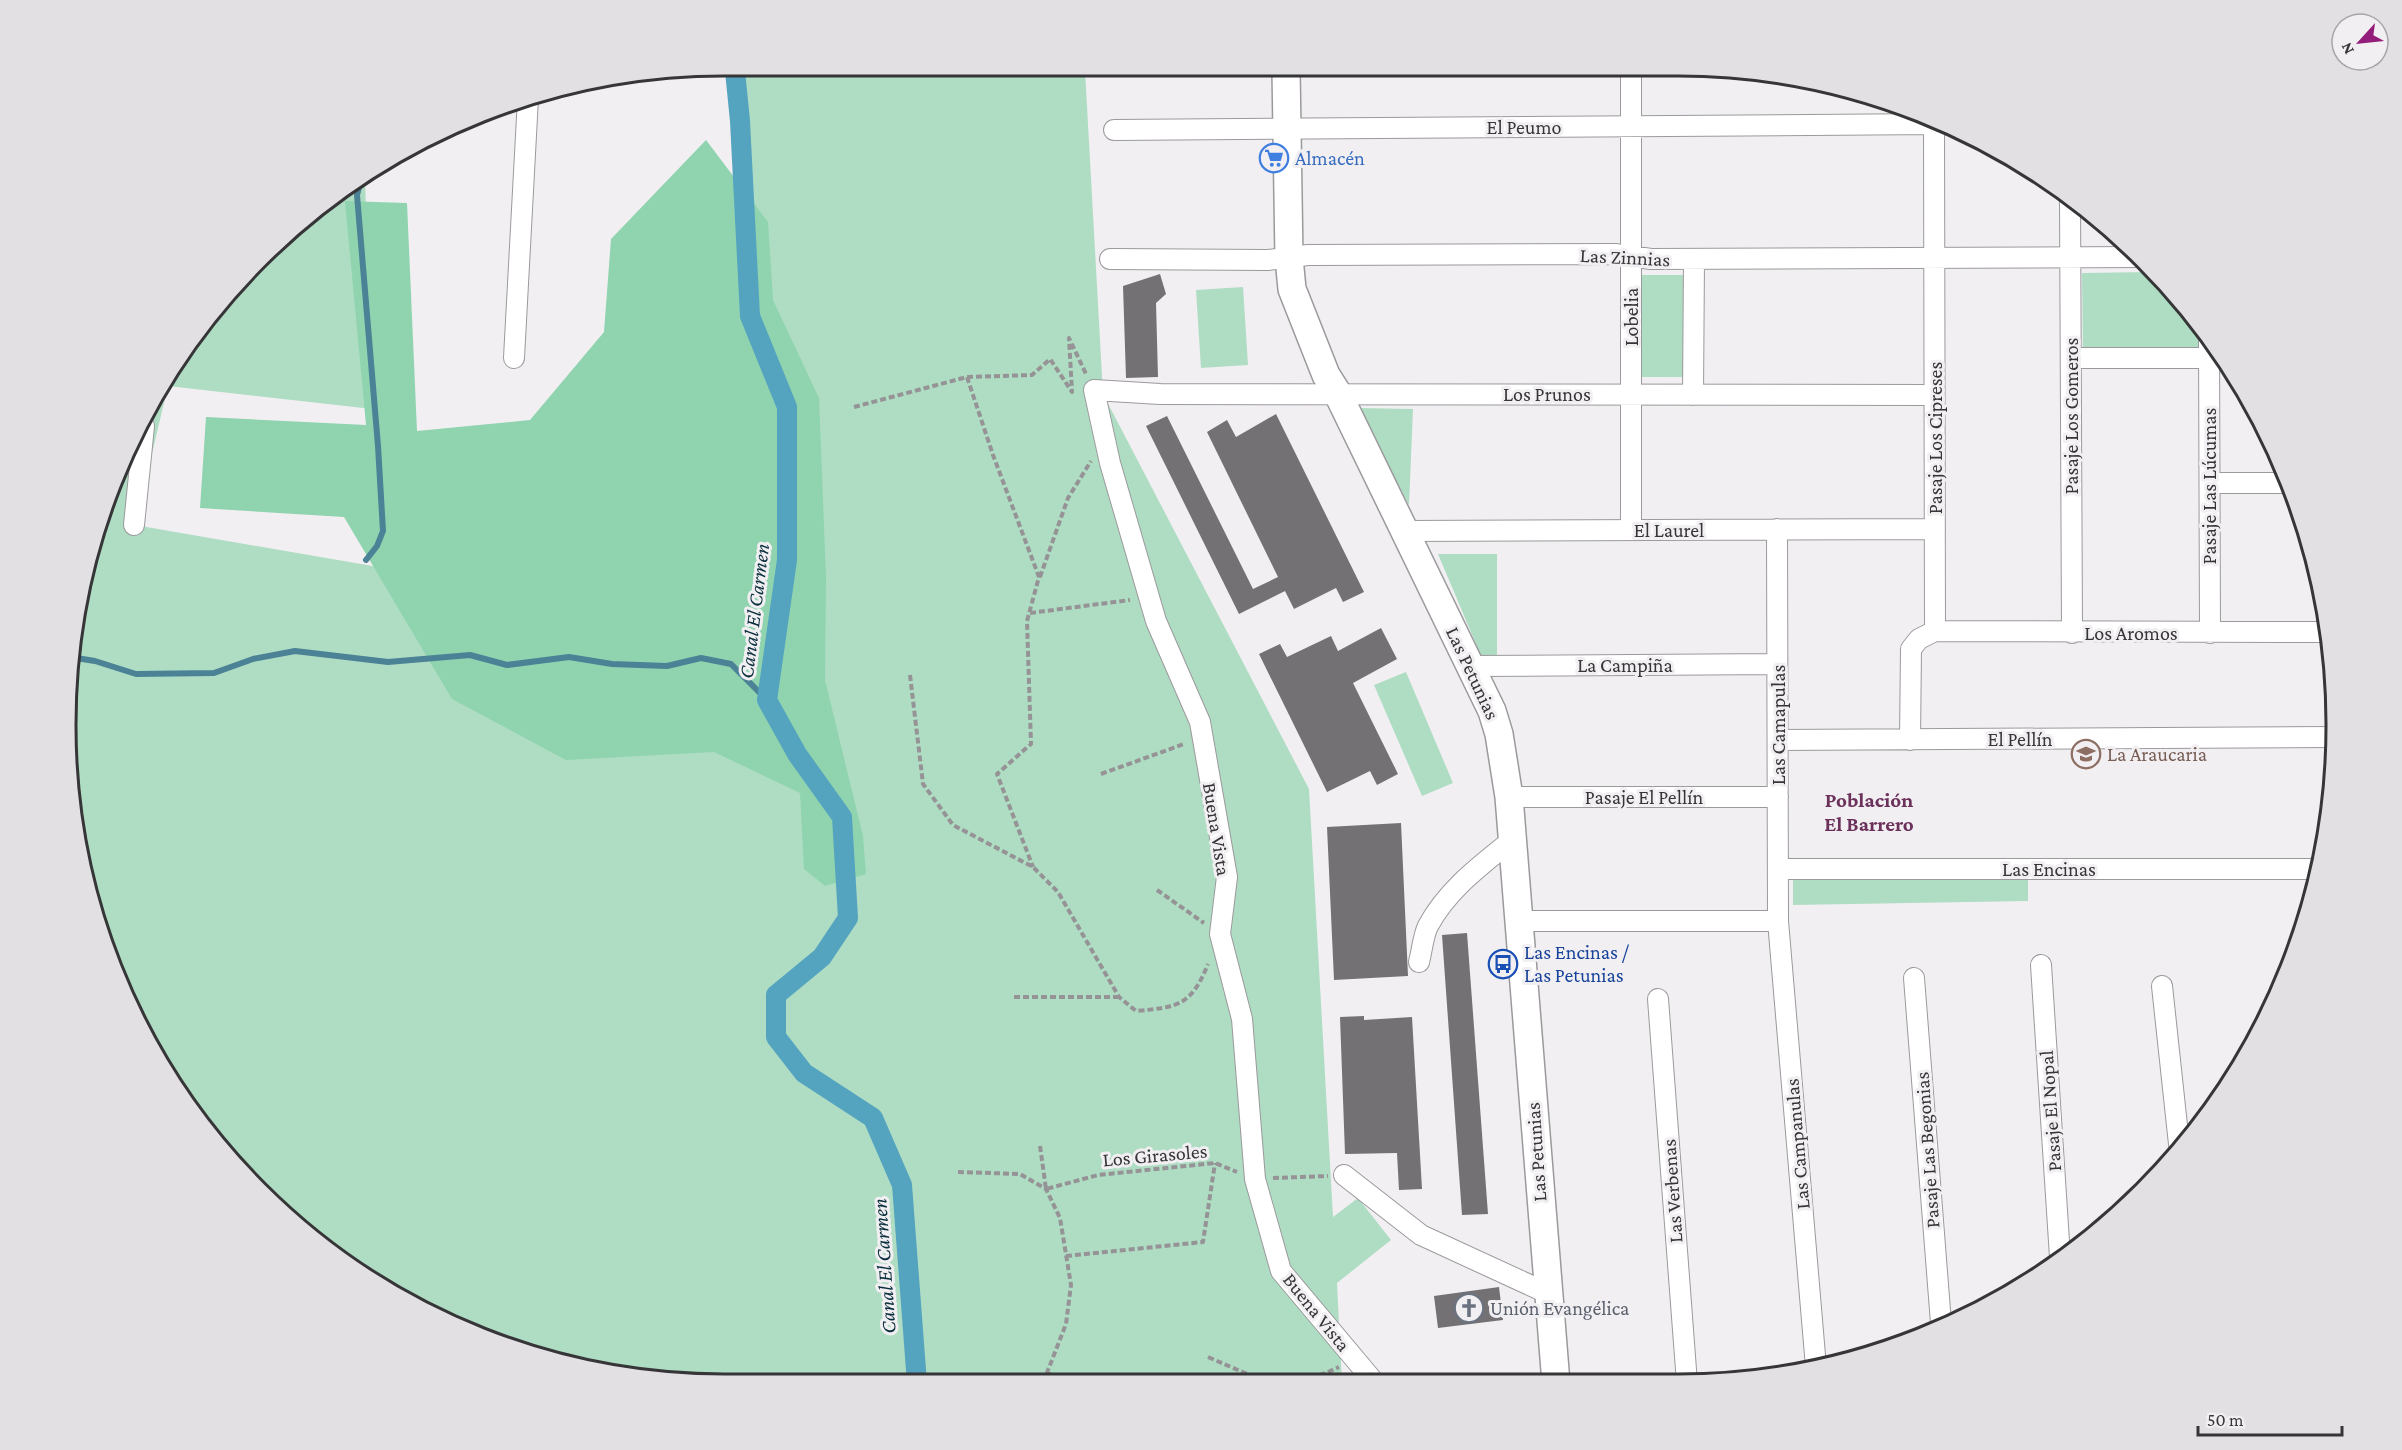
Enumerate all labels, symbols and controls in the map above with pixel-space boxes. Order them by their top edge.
north arrow [2330,12,2390,72]
text: N [2337,40,2357,57]
street label: El Peumo [1487,116,1562,138]
supermarket icon: Almacén [1258,142,1290,174]
place label: Almacén [1295,147,1365,169]
street label: Las Zinnias [1579,244,1671,270]
street label: Lobelia [1620,288,1642,346]
street label: Pasaje Los Gomeros [2060,337,2083,494]
street label: Pasaje Los Cipreses [1924,362,1947,514]
street label: Los Prunos [1503,383,1591,405]
street label: Pasaje Las Lúcumas [2198,407,2221,564]
street label: El Laurel [1634,519,1704,541]
water label: Canal El Carmen [734,542,774,680]
street label: Los Aromos [2084,622,2178,644]
street label: Las Petunias [1442,623,1504,723]
street label: La Campiña [1577,654,1673,677]
street label: Las Camapulas [1767,665,1790,785]
street label: El Pellín [1988,728,2053,750]
school or university icon: La Araucaria [2070,738,2102,770]
place label: La Araucaria [2107,743,2207,765]
street label: Buena Vista [1199,781,1235,877]
street label: Pasaje El Pellín [1585,786,1703,809]
district label: Población El Barrero [1824,788,1914,836]
street label: Las Encinas [2002,858,2096,880]
place label: Las Encinas / Las Petunias [1524,941,1630,986]
bus stop icon: Las Encinas / Las Petunias [1487,948,1519,980]
street label: Pasaje El Nopal [2035,1050,2066,1172]
street label: Pasaje Las Begonias [1911,1071,1944,1229]
street label: Las Campanulas [1780,1077,1815,1210]
street label: Las Petunias [1522,1101,1550,1202]
street label: Las Verbenas [1657,1138,1687,1244]
street label: Los Girasoles [1102,1139,1208,1171]
water label: Canal El Carmen [867,1197,901,1335]
street label: Buena Vista [1279,1269,1355,1355]
church icon: Unión Evangélica [1453,1292,1485,1324]
place label: Unión Evangélica [1490,1297,1629,1320]
scale bar [2198,1399,2342,1437]
text: 50 m [2207,1410,2244,1430]

